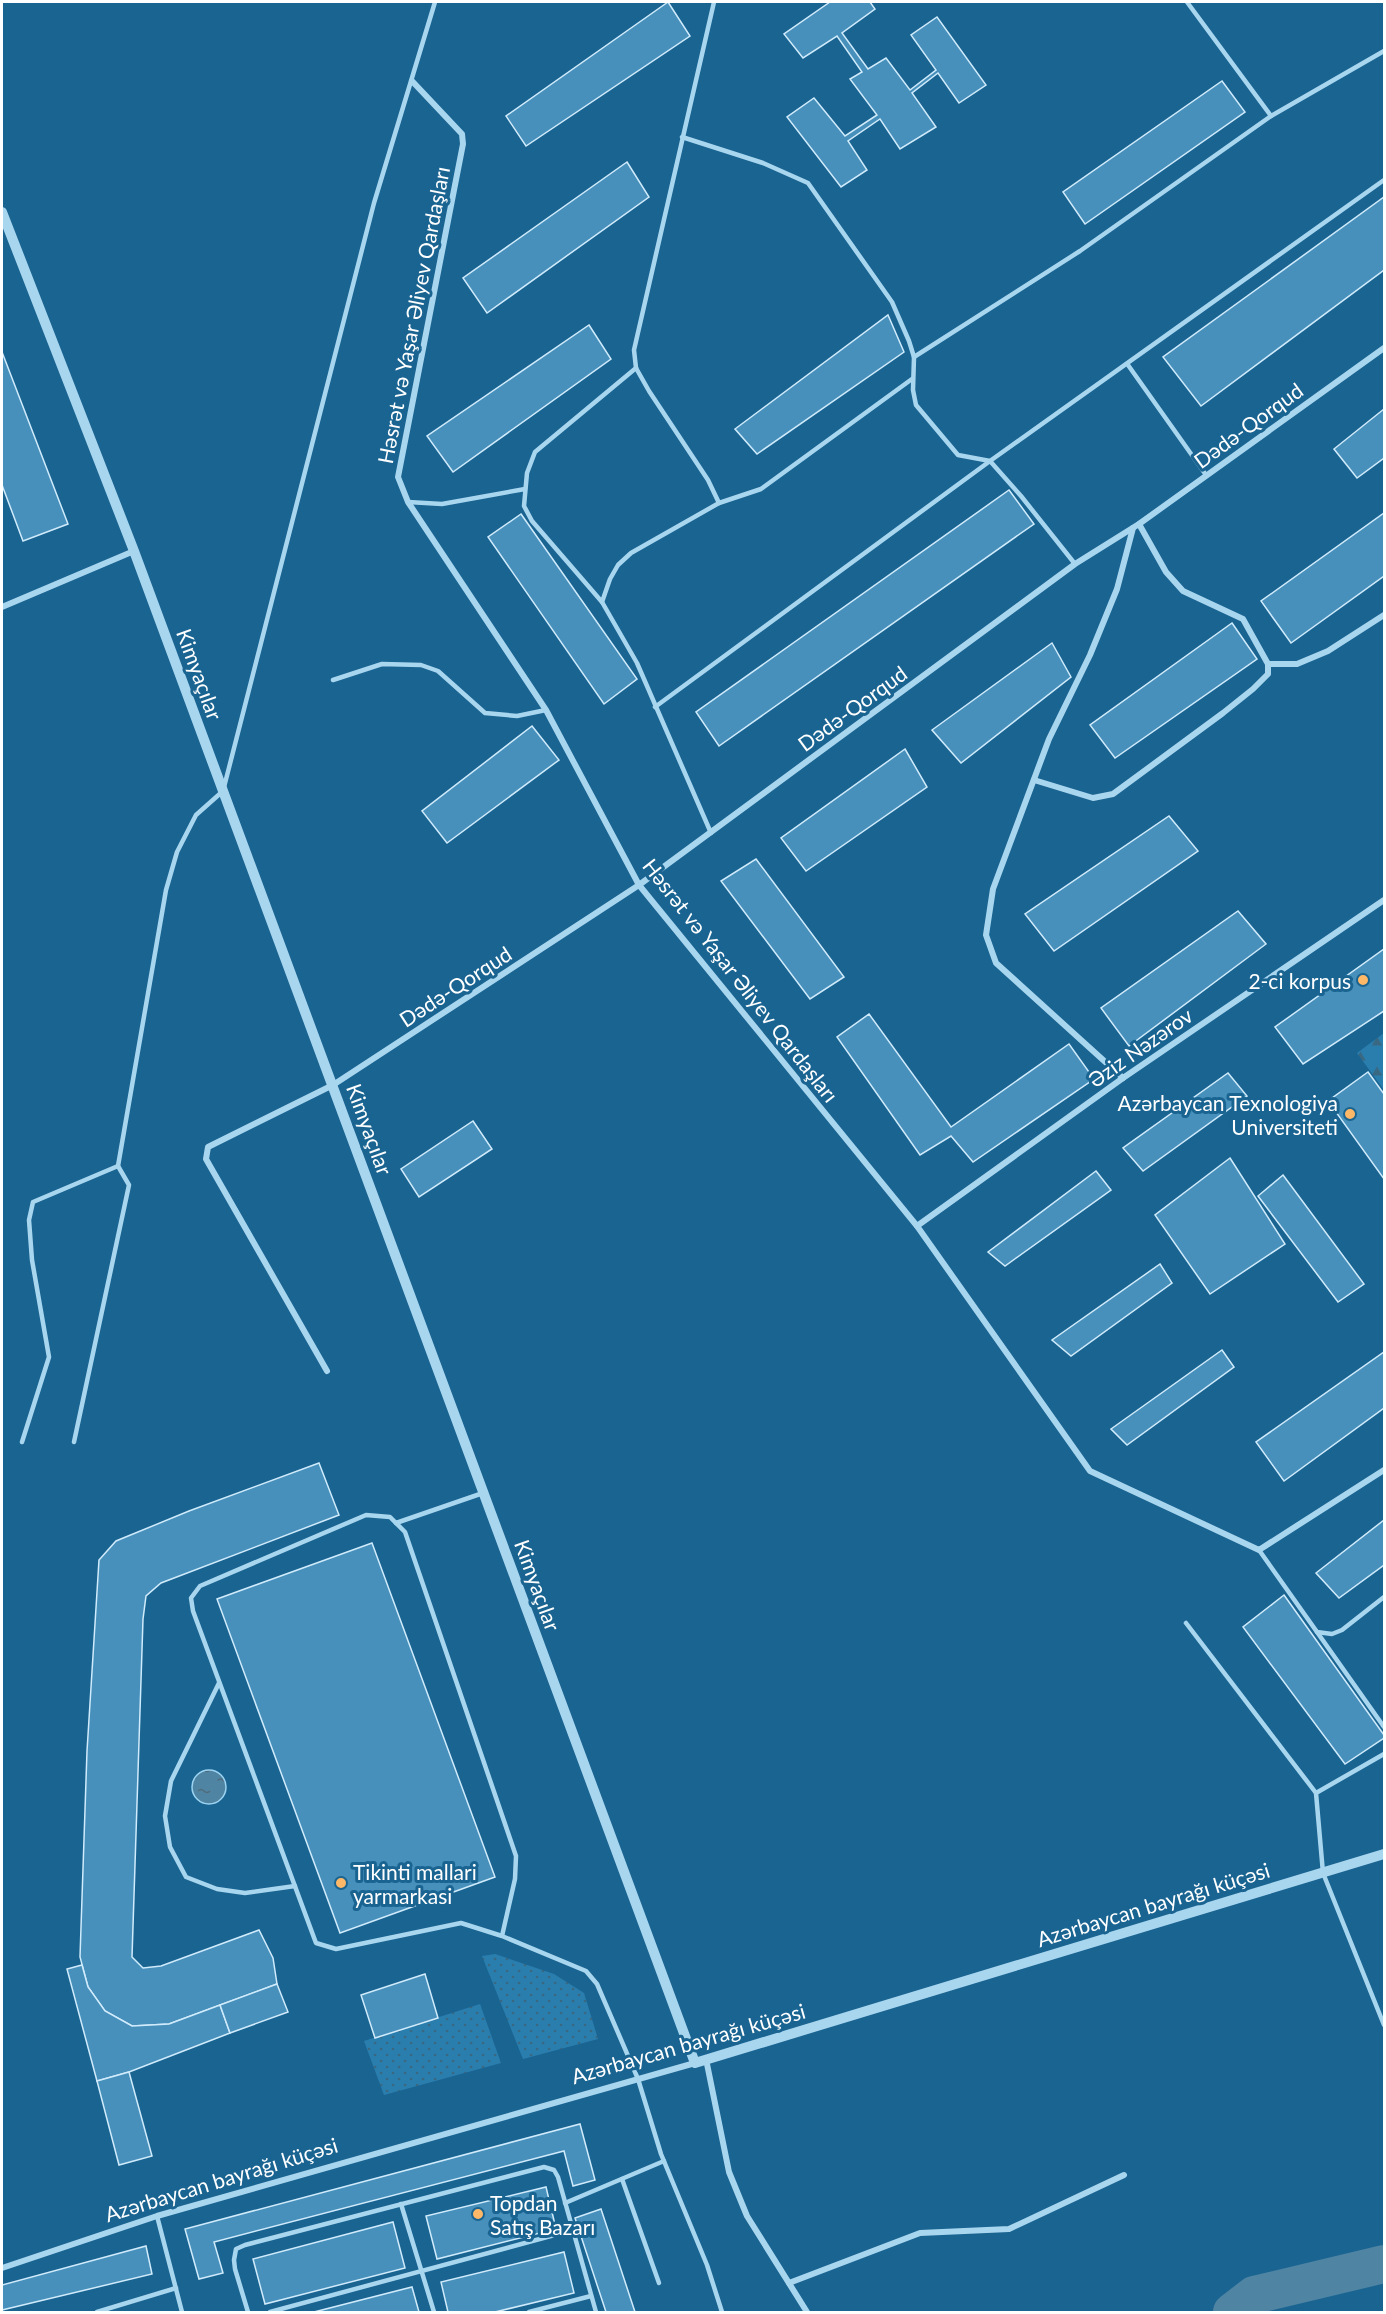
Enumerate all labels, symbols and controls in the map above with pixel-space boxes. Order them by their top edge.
street label: Həsrət və Yaşar Əliyev Qardaşları [372,164,454,466]
street label: Dədə-Qorqud [1189,377,1307,473]
street label: Kimyaçılar [172,625,228,723]
street label: Dədə-Qorqud [793,660,911,756]
street label: Həsrət və Yaşar Əliyev Qardaşları [638,853,844,1107]
street label: Dədə-Qorqud [394,940,516,1032]
place label: 2-ci korpus [1248,968,1351,993]
marker: 2-ci korpus [1356,973,1370,987]
street label: Əziz Nəzərov [1083,1002,1197,1092]
street label: Kimyaçılar [342,1080,398,1178]
place label: Azərbaycan Texnologiya Universiteti [1117,1090,1338,1139]
marker: Azərbaycan Texnologiya Universiteti [1343,1107,1357,1121]
street label: Kimyaçılar [510,1536,566,1634]
street label: Azərbaycan bayrağı küçəsi [1034,1857,1272,1951]
place label: Tikinti mallari yarmarkasi [353,1859,477,1908]
marker: Tikinti mallari yarmarkasi [334,1876,348,1890]
street label: Azərbaycan bayrağı küçəsi [568,1998,808,2088]
street label: Azərbaycan bayrağı küçəsi [102,2132,340,2226]
place label: Topdan Satış Bazarı [490,2190,595,2239]
marker: Topdan Satış Bazarı [471,2207,485,2221]

